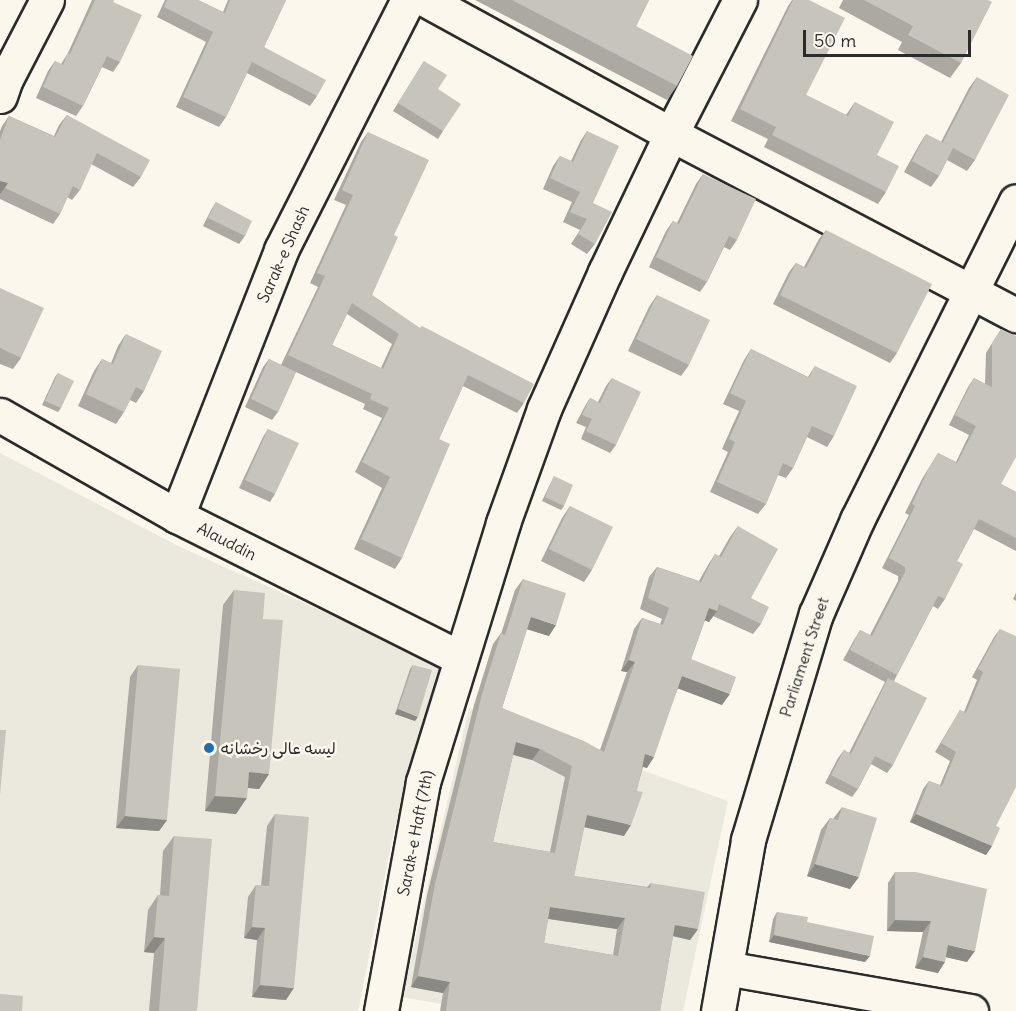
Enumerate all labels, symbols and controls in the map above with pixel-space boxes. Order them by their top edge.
scale bar [806,18,974,56]
text: 50 m [814,29,856,52]
street label: Sarak-e Shash [253,202,313,306]
street label: Alauddin [194,518,260,564]
street label: Parliament Street [776,595,832,719]
place label: لیسه عالی رخشانه [221,738,336,758]
marker: لیسه عالی رخشانه [202,741,216,755]
street label: Sarak-e Haft (7th) [393,769,437,897]

